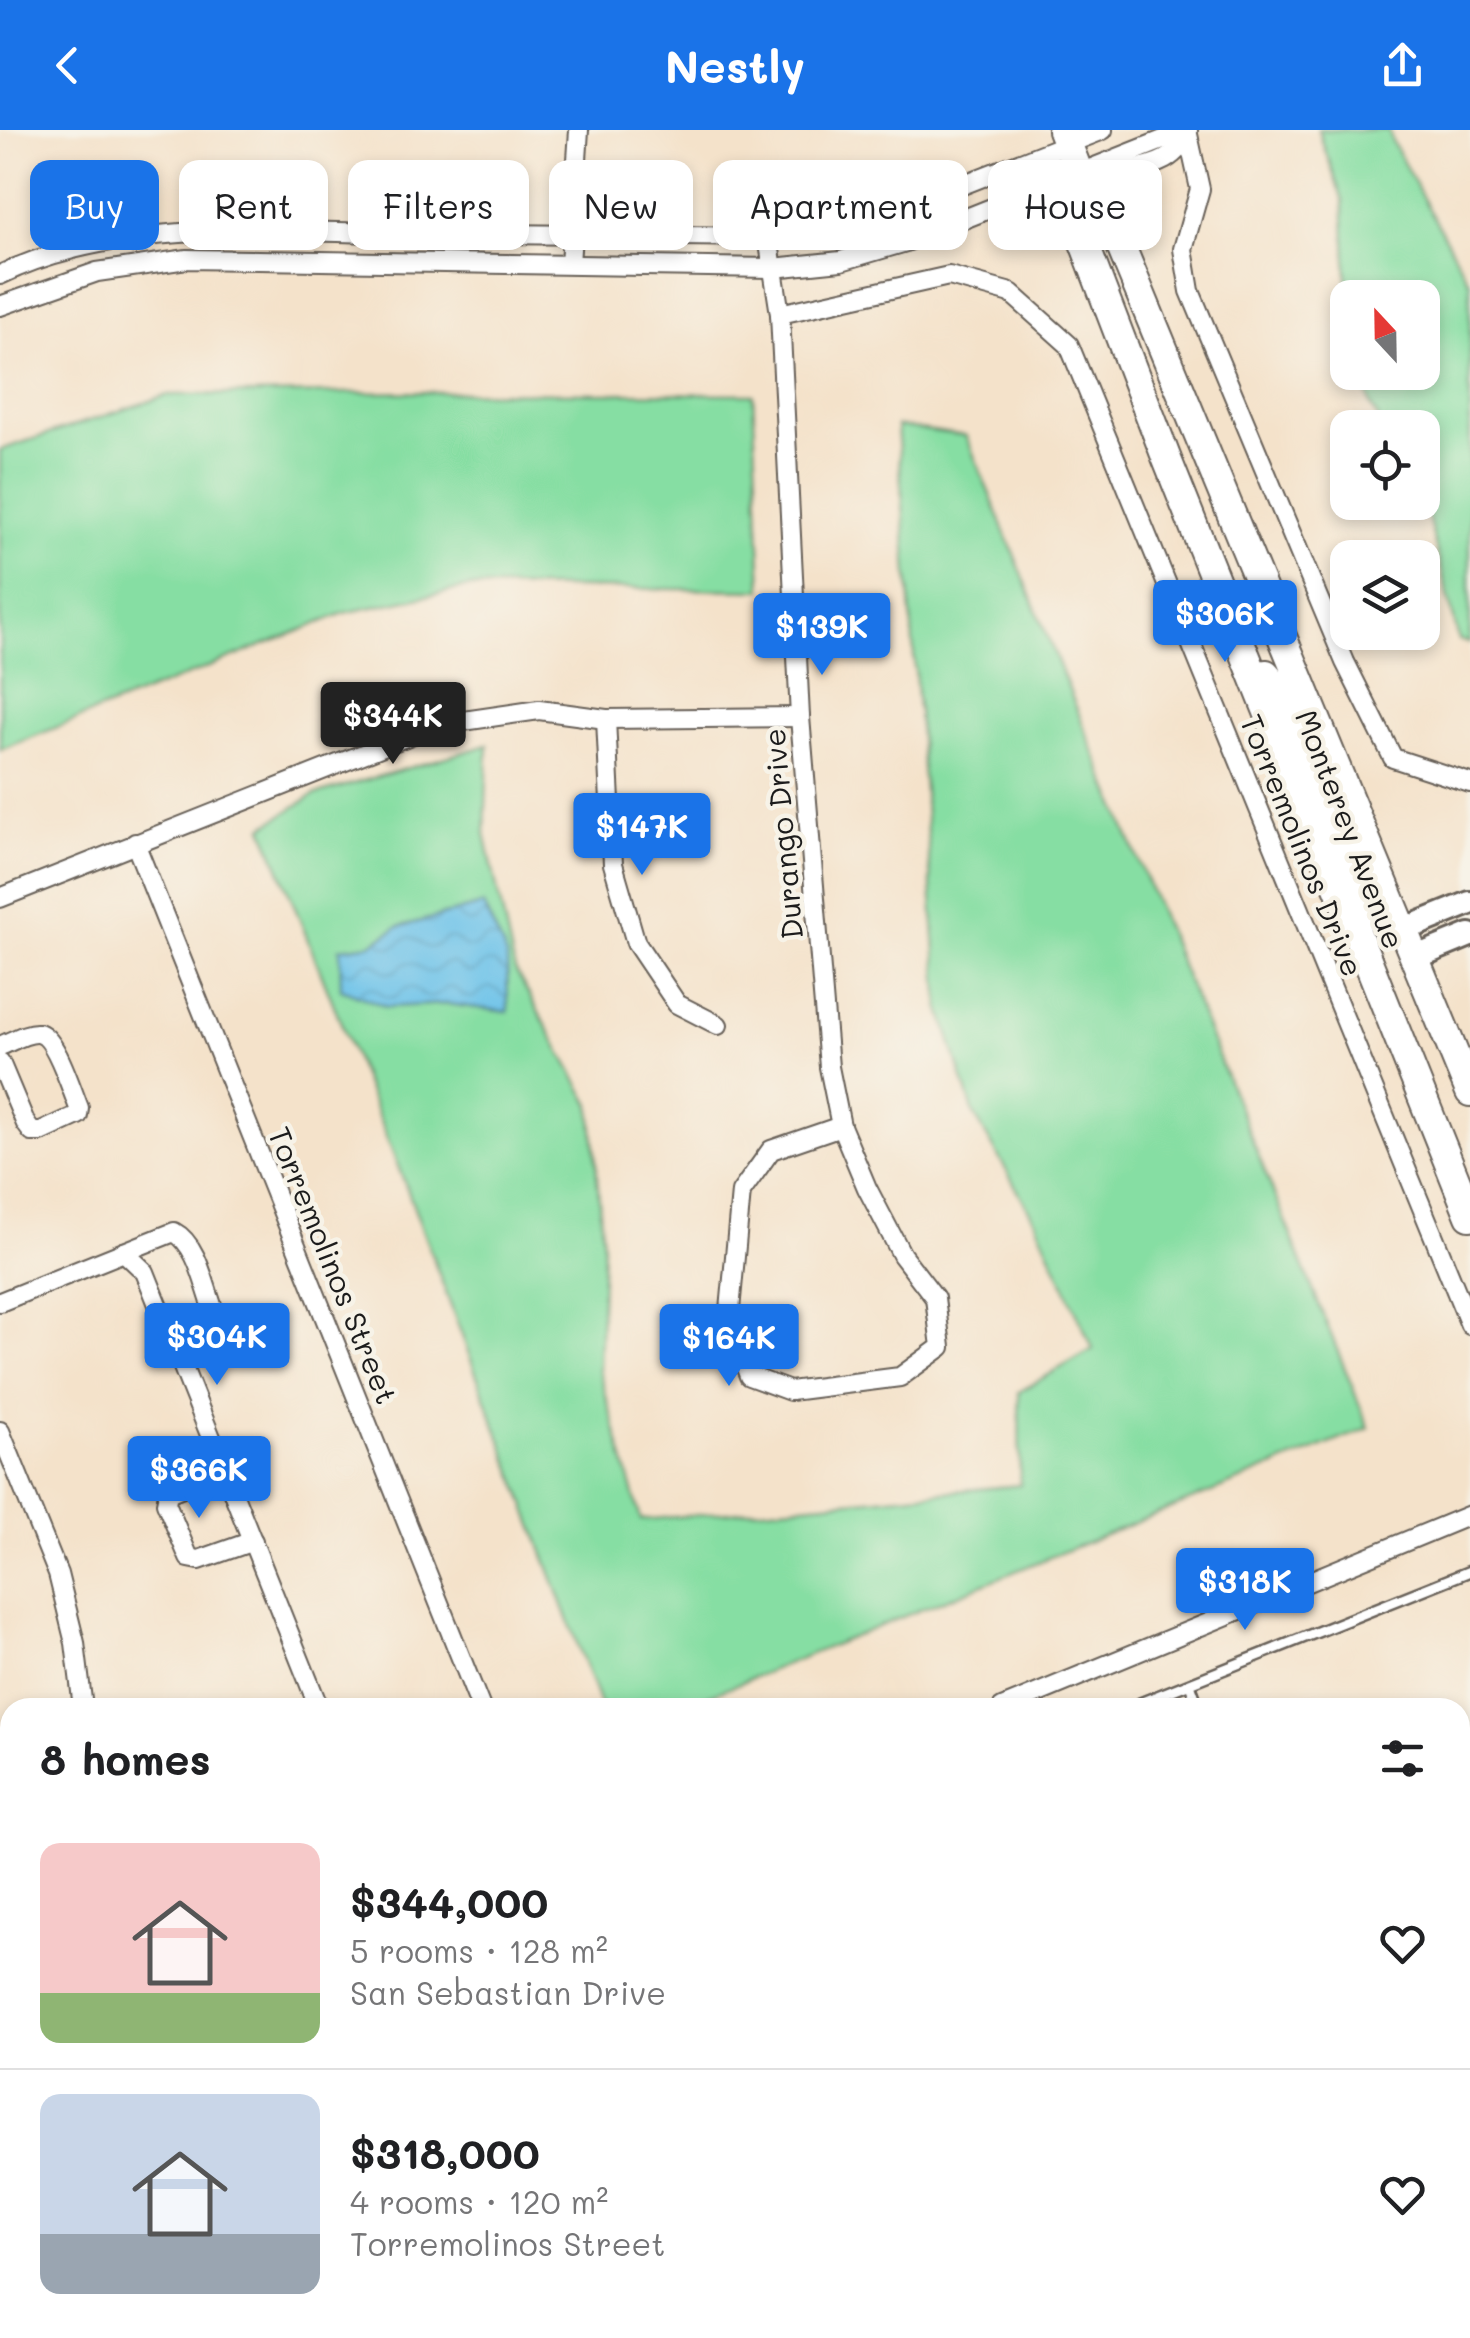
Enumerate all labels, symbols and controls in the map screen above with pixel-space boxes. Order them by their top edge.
text: Nestly [665,36,805,94]
icon: back [40,38,95,93]
icon: share [1375,38,1430,93]
chip: Buy [30,160,159,250]
chip: Rent [179,160,328,250]
chip: Filters [348,160,529,250]
chip: New [549,160,693,250]
chip: Apartment [713,160,968,250]
chip: House [988,160,1162,250]
north arrow [1330,280,1440,390]
map controls [1330,280,1440,650]
button: locate [1330,410,1440,520]
button: layers [1330,540,1440,650]
pin: $306K [1155,580,1295,665]
text: $306K [1175,591,1275,633]
pin: $139K [752,593,892,678]
text: $139K [775,604,869,646]
pin: $344K [323,682,463,767]
text: $344K [343,693,443,735]
street label: Monterey Avenue [1287,704,1415,954]
street label: Torremolinos Drive [1232,708,1374,982]
street label: Durango Drive [753,727,811,941]
pin: $147K [572,793,712,878]
text: $147K [595,804,689,846]
street label: Torremolinos Street [260,1120,408,1410]
pin: $304K [147,1303,287,1388]
pin: $164K [659,1304,799,1389]
text: $304K [167,1314,267,1356]
text: $164K [682,1315,776,1357]
pin: $366K [129,1436,269,1521]
text: $366K [150,1447,248,1489]
pin: $318K [1175,1548,1315,1633]
text: $318K [1198,1559,1292,1601]
text: 8 homes [40,1731,211,1786]
icon: filters [1375,1731,1430,1786]
text: $344,000 [350,1874,548,1929]
icon: home [120,1883,240,2003]
icon: heart [1375,1916,1430,1971]
text: 5 rooms · 128 m² [350,1929,608,1971]
text: San Sebastian Drive [350,1971,666,2013]
text: $318,000 [350,2125,540,2180]
icon: home [120,2134,240,2254]
icon: heart [1375,2167,1430,2222]
text: 4 rooms · 120 m² [350,2180,608,2222]
text: Torremolinos Street [350,2222,665,2264]

